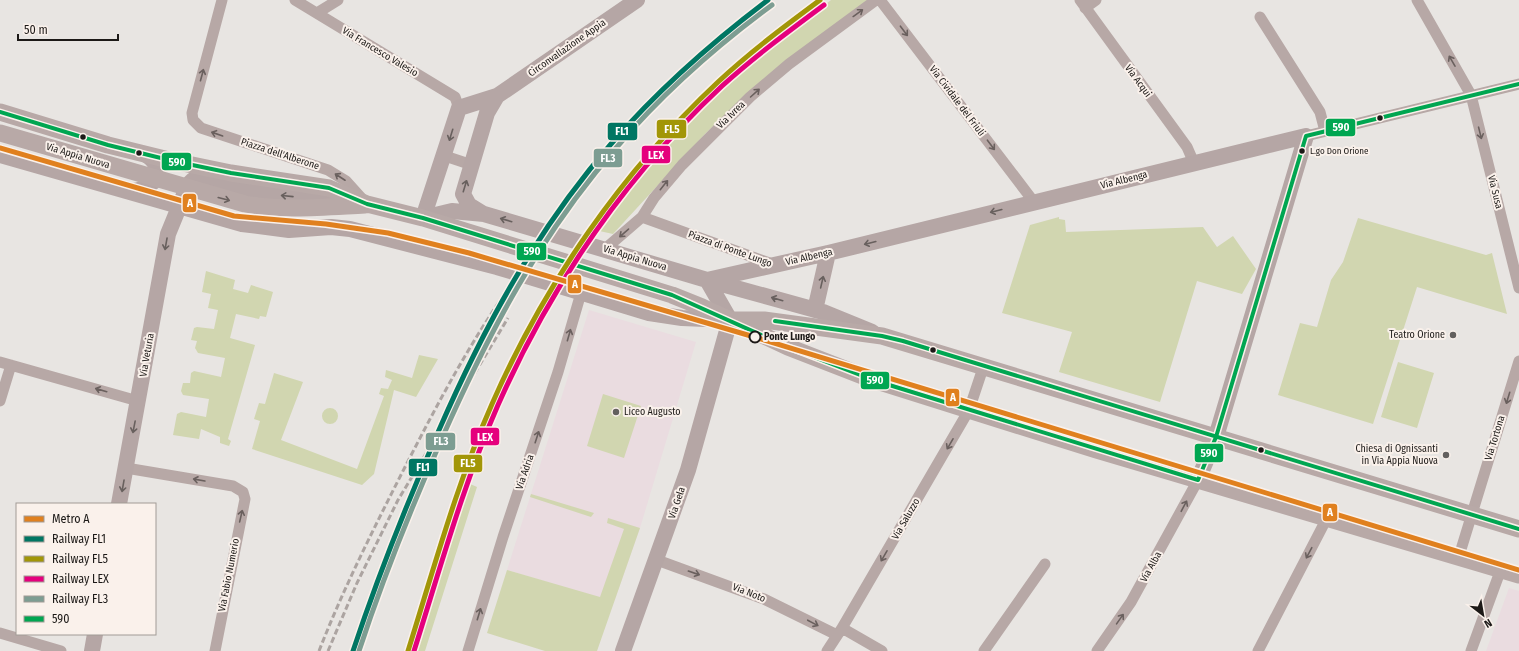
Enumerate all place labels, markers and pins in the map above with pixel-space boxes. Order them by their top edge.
unlabelled marker [1375,113,1385,123]
unlabelled marker [78,132,88,142]
marker: L.go Don Orione [1297,146,1307,156]
place label: L.go Don Orione [1310,146,1369,156]
unlabelled marker [134,148,144,158]
place label: Teatro Orione [1389,329,1445,341]
marker: Ponte Lungo [748,330,762,344]
marker: Teatro Orione [1448,330,1458,340]
place label: Ponte Lungo [764,331,816,343]
unlabelled marker [928,345,938,355]
place label: Liceo Augusto [624,406,681,418]
marker: Liceo Augusto [611,407,621,417]
place label: Chiesa di Ognissanti in Via Appia Nuova [1356,443,1438,467]
unlabelled marker [1256,445,1266,455]
marker: Chiesa di Ognissanti in Via Appia Nuova [1441,450,1451,460]

